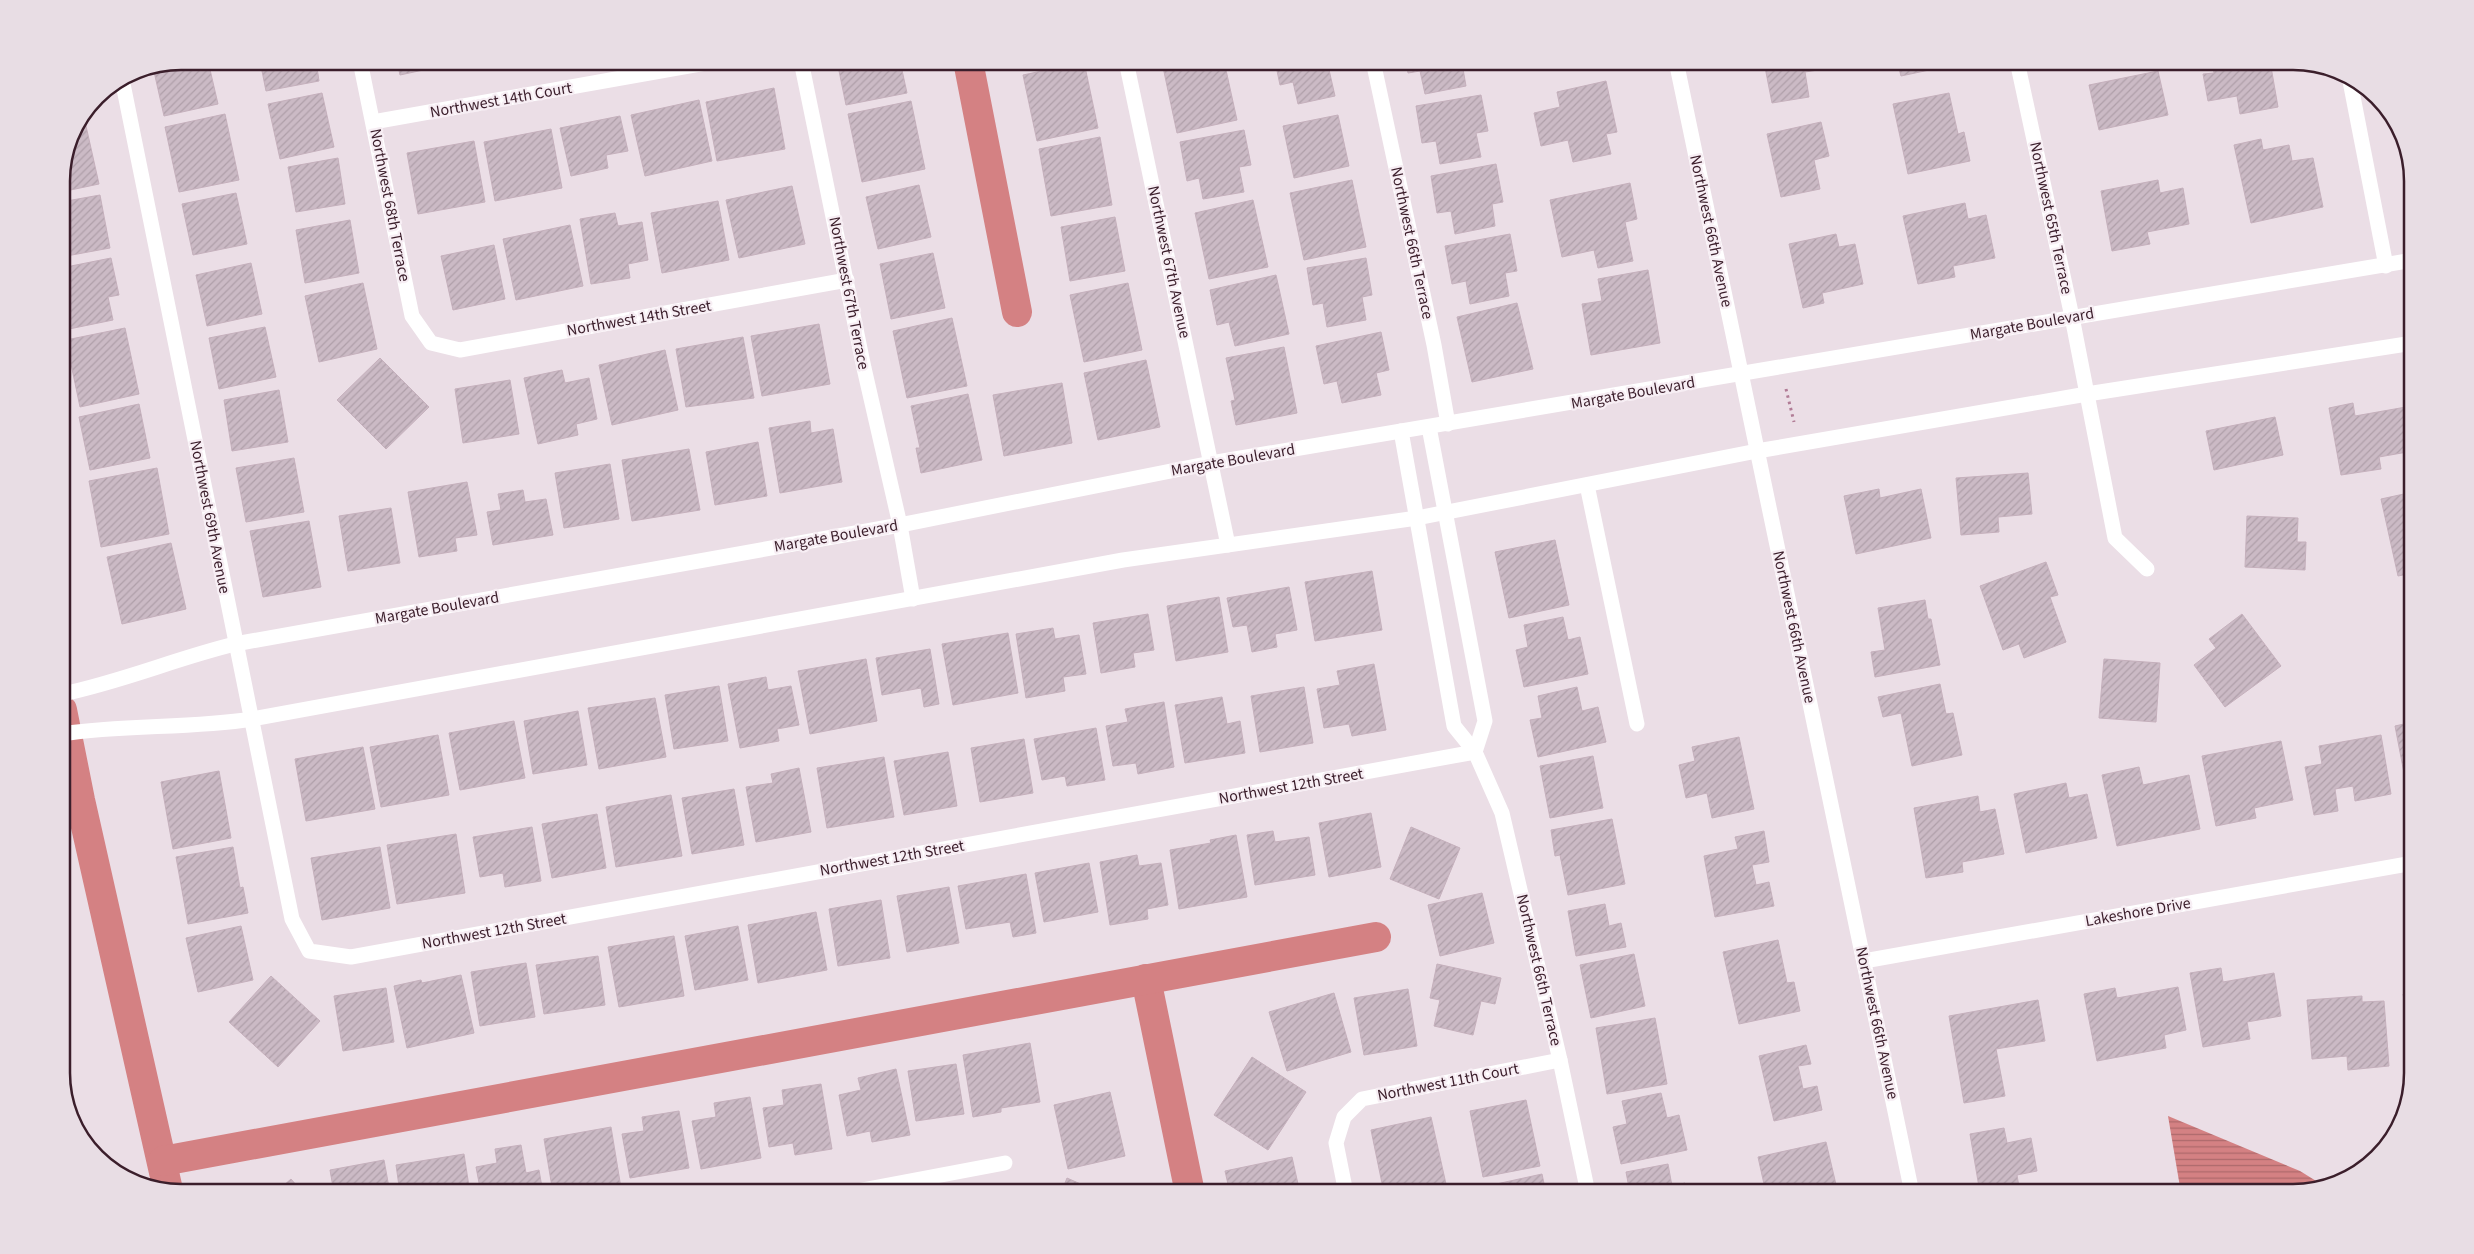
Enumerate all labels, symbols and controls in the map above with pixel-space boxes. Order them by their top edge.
street label: Northwest 14th Court [428,77,574,123]
street label: Northwest 68th Terrace [364,127,416,283]
street label: Northwest 65th Terrace [2024,140,2078,296]
street label: Northwest 66th Avenue [1684,153,1738,309]
street label: Northwest 66th Terrace [1385,165,1439,321]
street label: Northwest 67th Avenue [1142,184,1196,340]
street label: Northwest 67th Terrace [823,215,875,371]
street label: Northwest 14th Street [565,294,714,342]
street label: Margate Boulevard [1968,302,2096,346]
street label: Margate Boulevard [1569,371,1697,415]
street label: Margate Boulevard [1169,438,1297,482]
street label: Northwest 69th Avenue [184,439,236,596]
street label: Margate Boulevard [772,514,900,558]
street label: Northwest 66th Avenue [1767,549,1821,705]
street label: Margate Boulevard [373,586,501,630]
street label: Northwest 12th Street [1217,762,1366,810]
street label: Northwest 12th Street [818,834,967,882]
street label: Northwest 66th Terrace [1511,892,1567,1048]
street label: Lakeshore Drive [2084,892,2193,932]
street label: Northwest 12th Street [420,907,569,955]
street label: Northwest 66th Avenue [1850,945,1904,1101]
street label: Northwest 11th Court [1375,1057,1521,1107]

